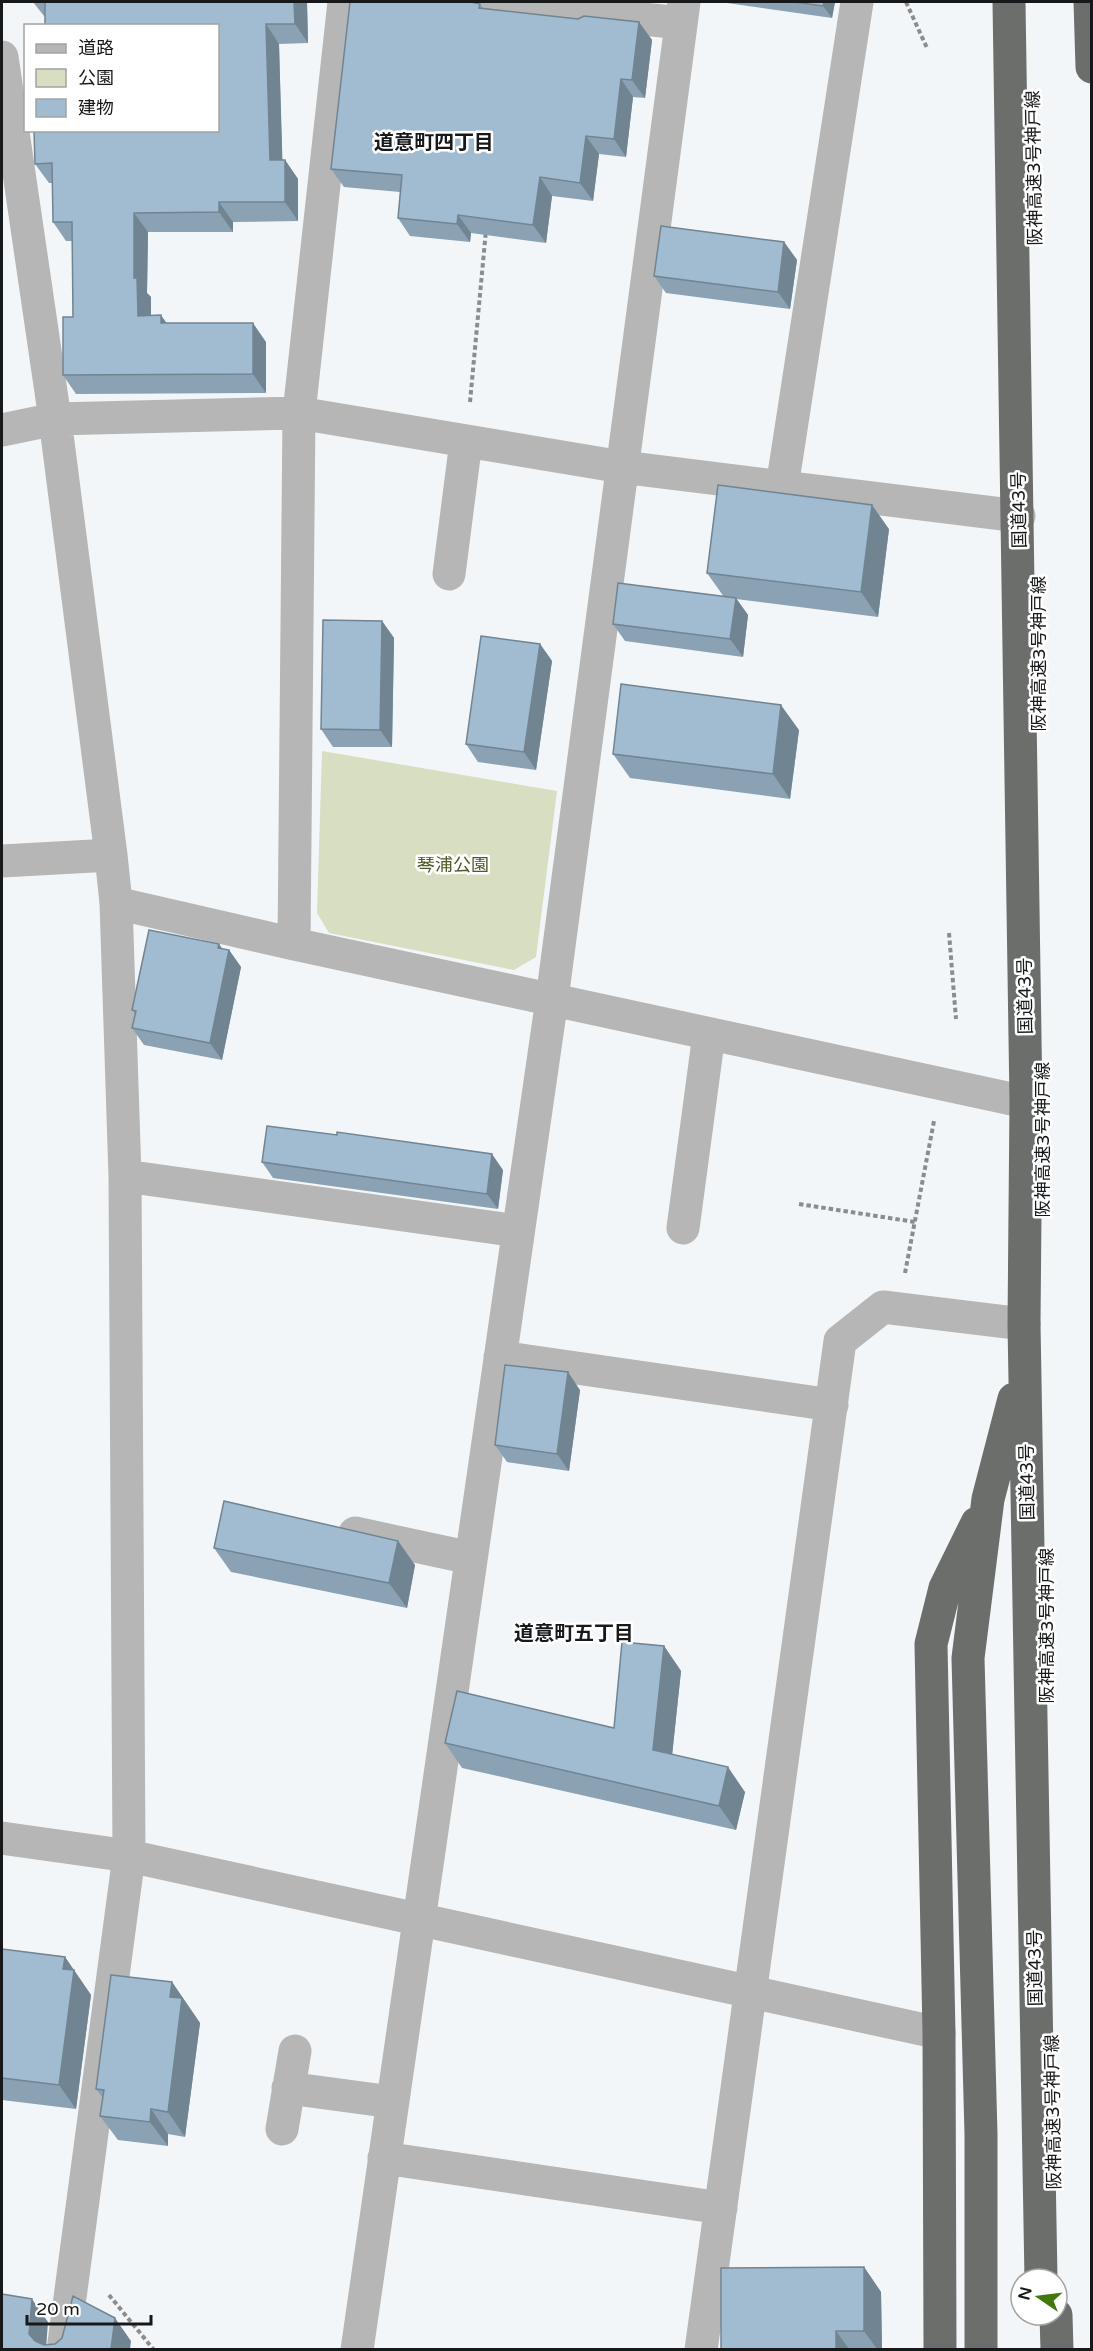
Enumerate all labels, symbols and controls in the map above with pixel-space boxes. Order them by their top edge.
legend [24,24,219,132]
text: 道路 [78,37,114,59]
text: 公園 [78,67,114,89]
street label: 阪神高速3号神戸線 [1022,90,1046,246]
text: 建物 [78,97,114,119]
district label: 道意町四丁目 [374,131,494,155]
street label: 国道43号 [1007,472,1031,548]
street label: 阪神高速3号神戸線 [1028,576,1050,732]
park label: 琴浦公園 [417,854,489,876]
street label: 国道43号 [1013,958,1037,1034]
street label: 阪神高速3号神戸線 [1032,1062,1054,1218]
street label: 国道43号 [1015,1444,1039,1520]
street label: 阪神高速3号神戸線 [1036,1548,1058,1704]
district label: 道意町五丁目 [514,1622,634,1646]
street label: 国道43号 [1023,1930,1047,2006]
street label: 阪神高速3号神戸線 [1041,2034,1065,2190]
north arrow [1009,2267,1069,2327]
text: N [1014,2285,1037,2302]
scale bar [27,2288,152,2326]
text: 20 m [36,2298,80,2320]

